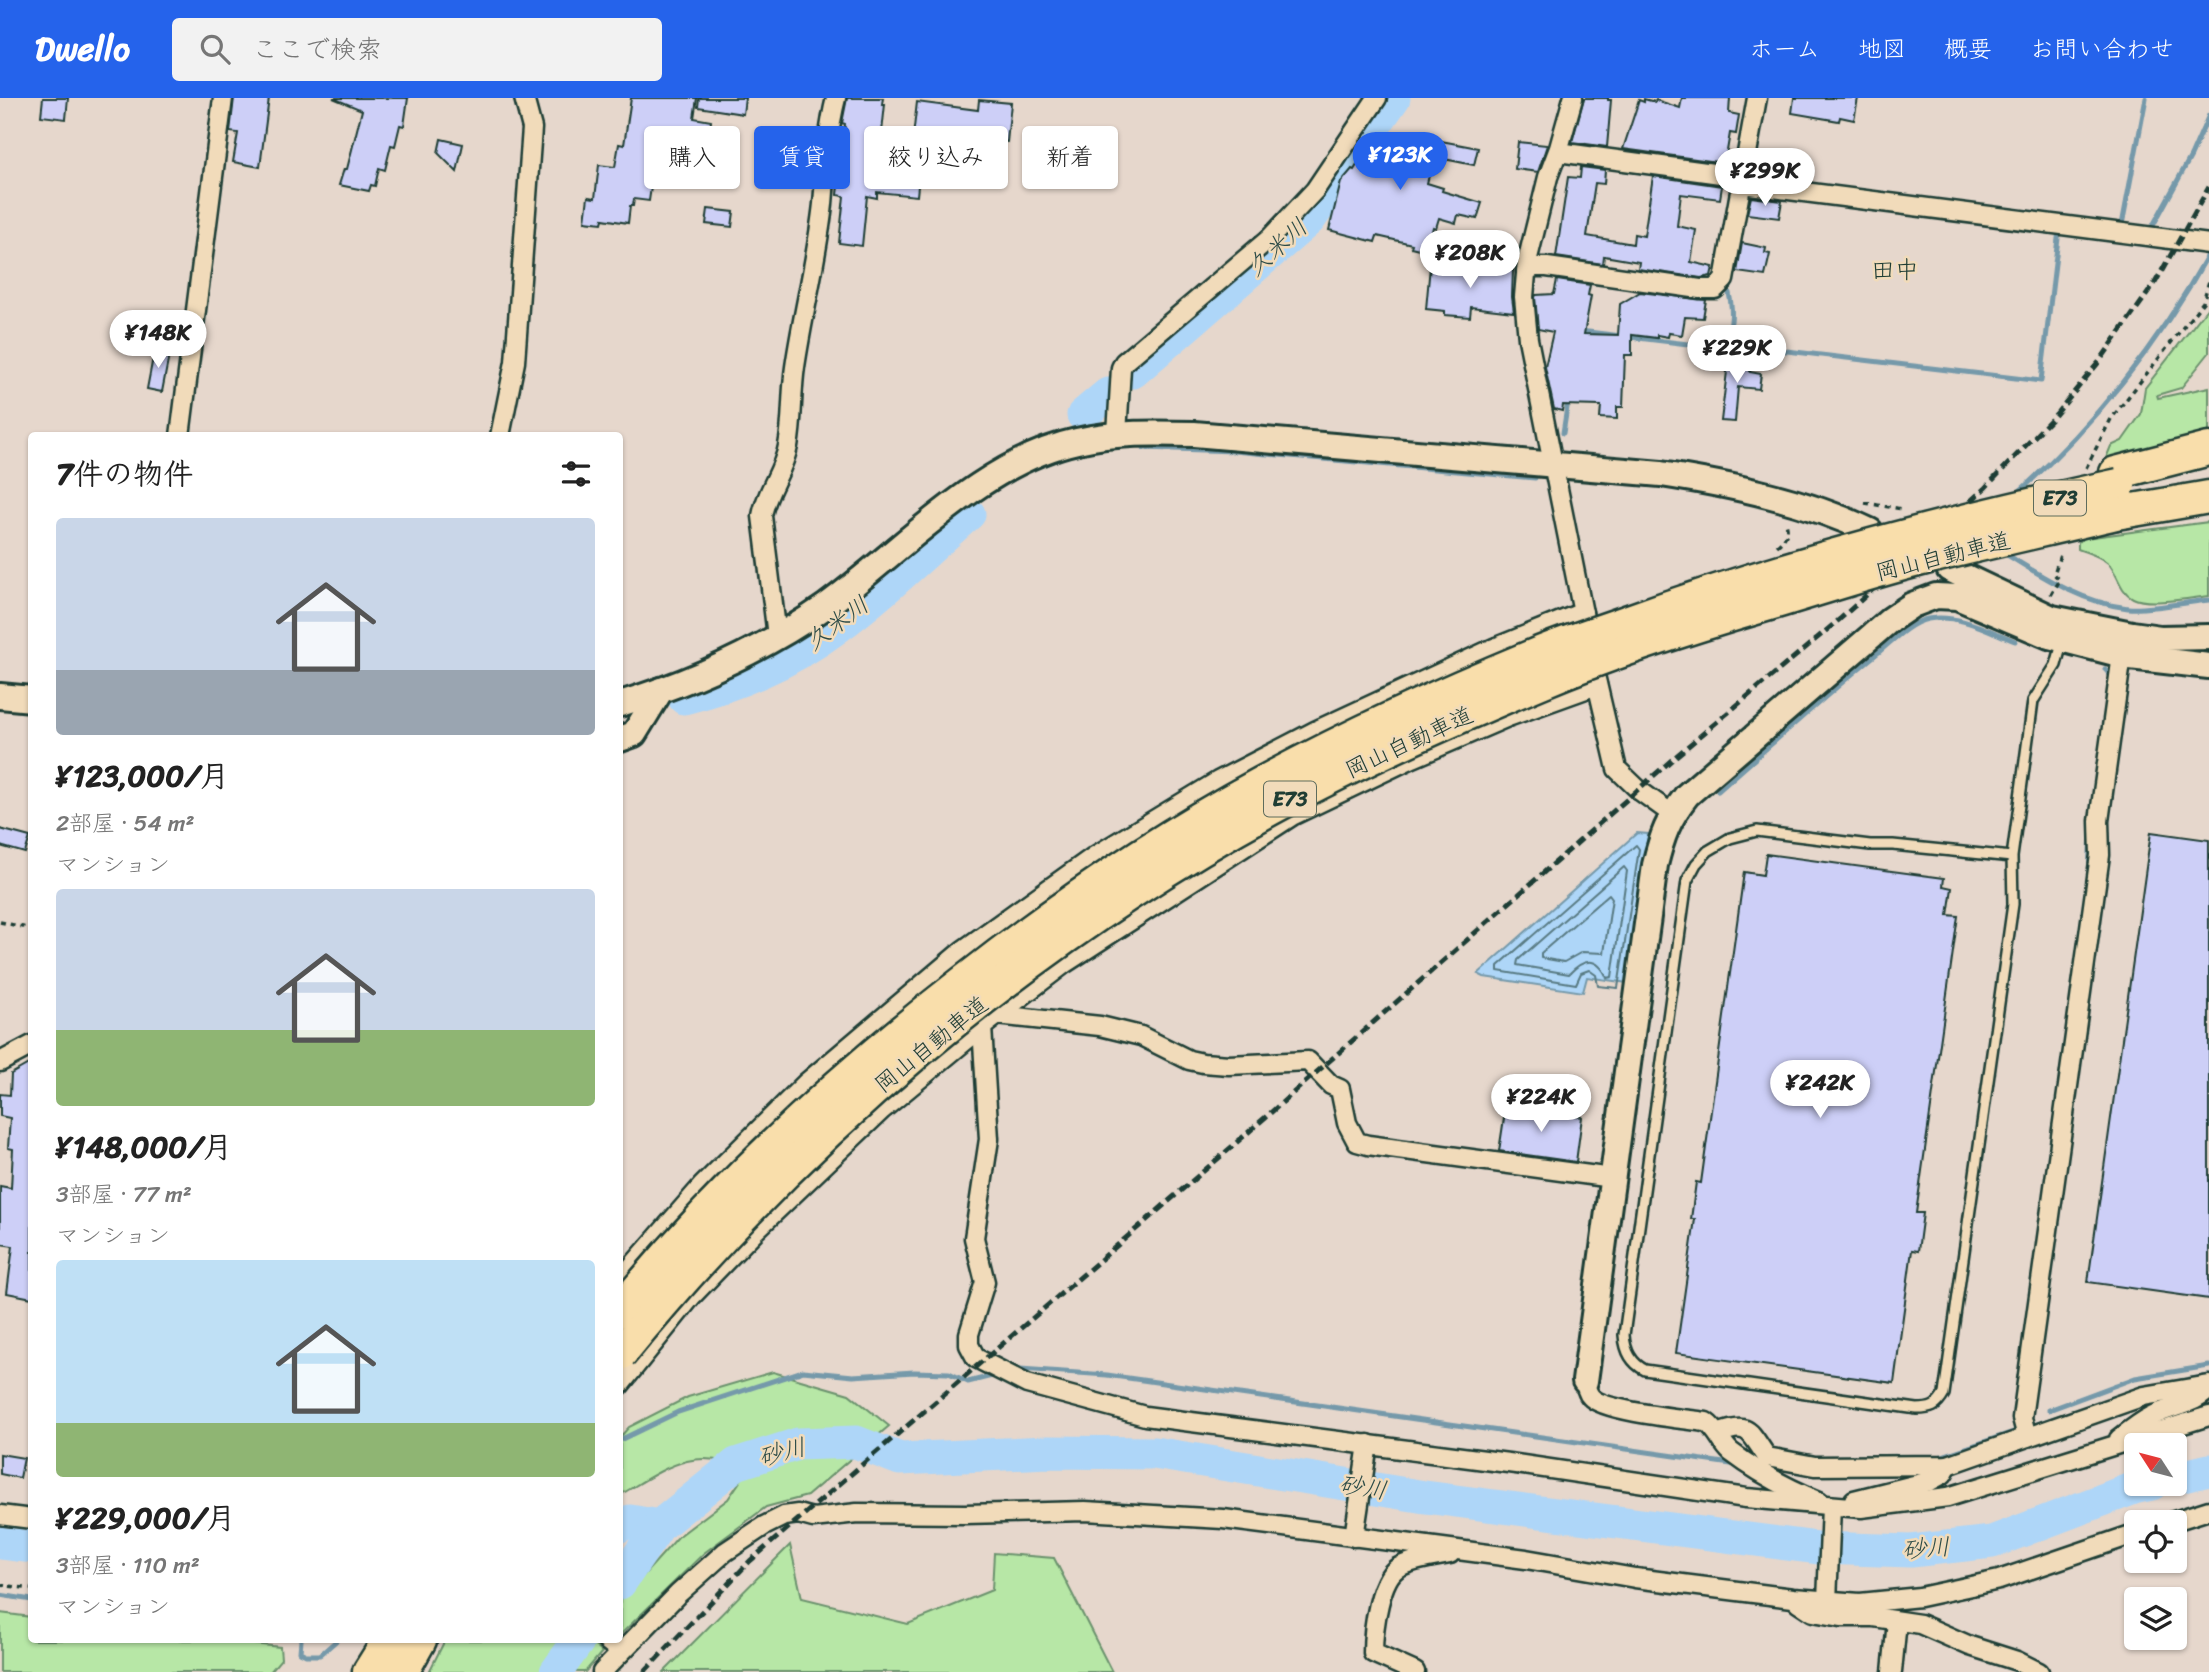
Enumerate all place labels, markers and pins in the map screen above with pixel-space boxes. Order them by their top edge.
pin: ¥123K [1351,132,1449,192]
pin: ¥299K [1716,148,1814,208]
pin: ¥208K [1421,230,1519,290]
pin: ¥148K [109,310,207,370]
pin: ¥229K [1688,326,1786,385]
pin: ¥242K [1771,1060,1869,1120]
pin: ¥224K [1492,1074,1590,1134]

